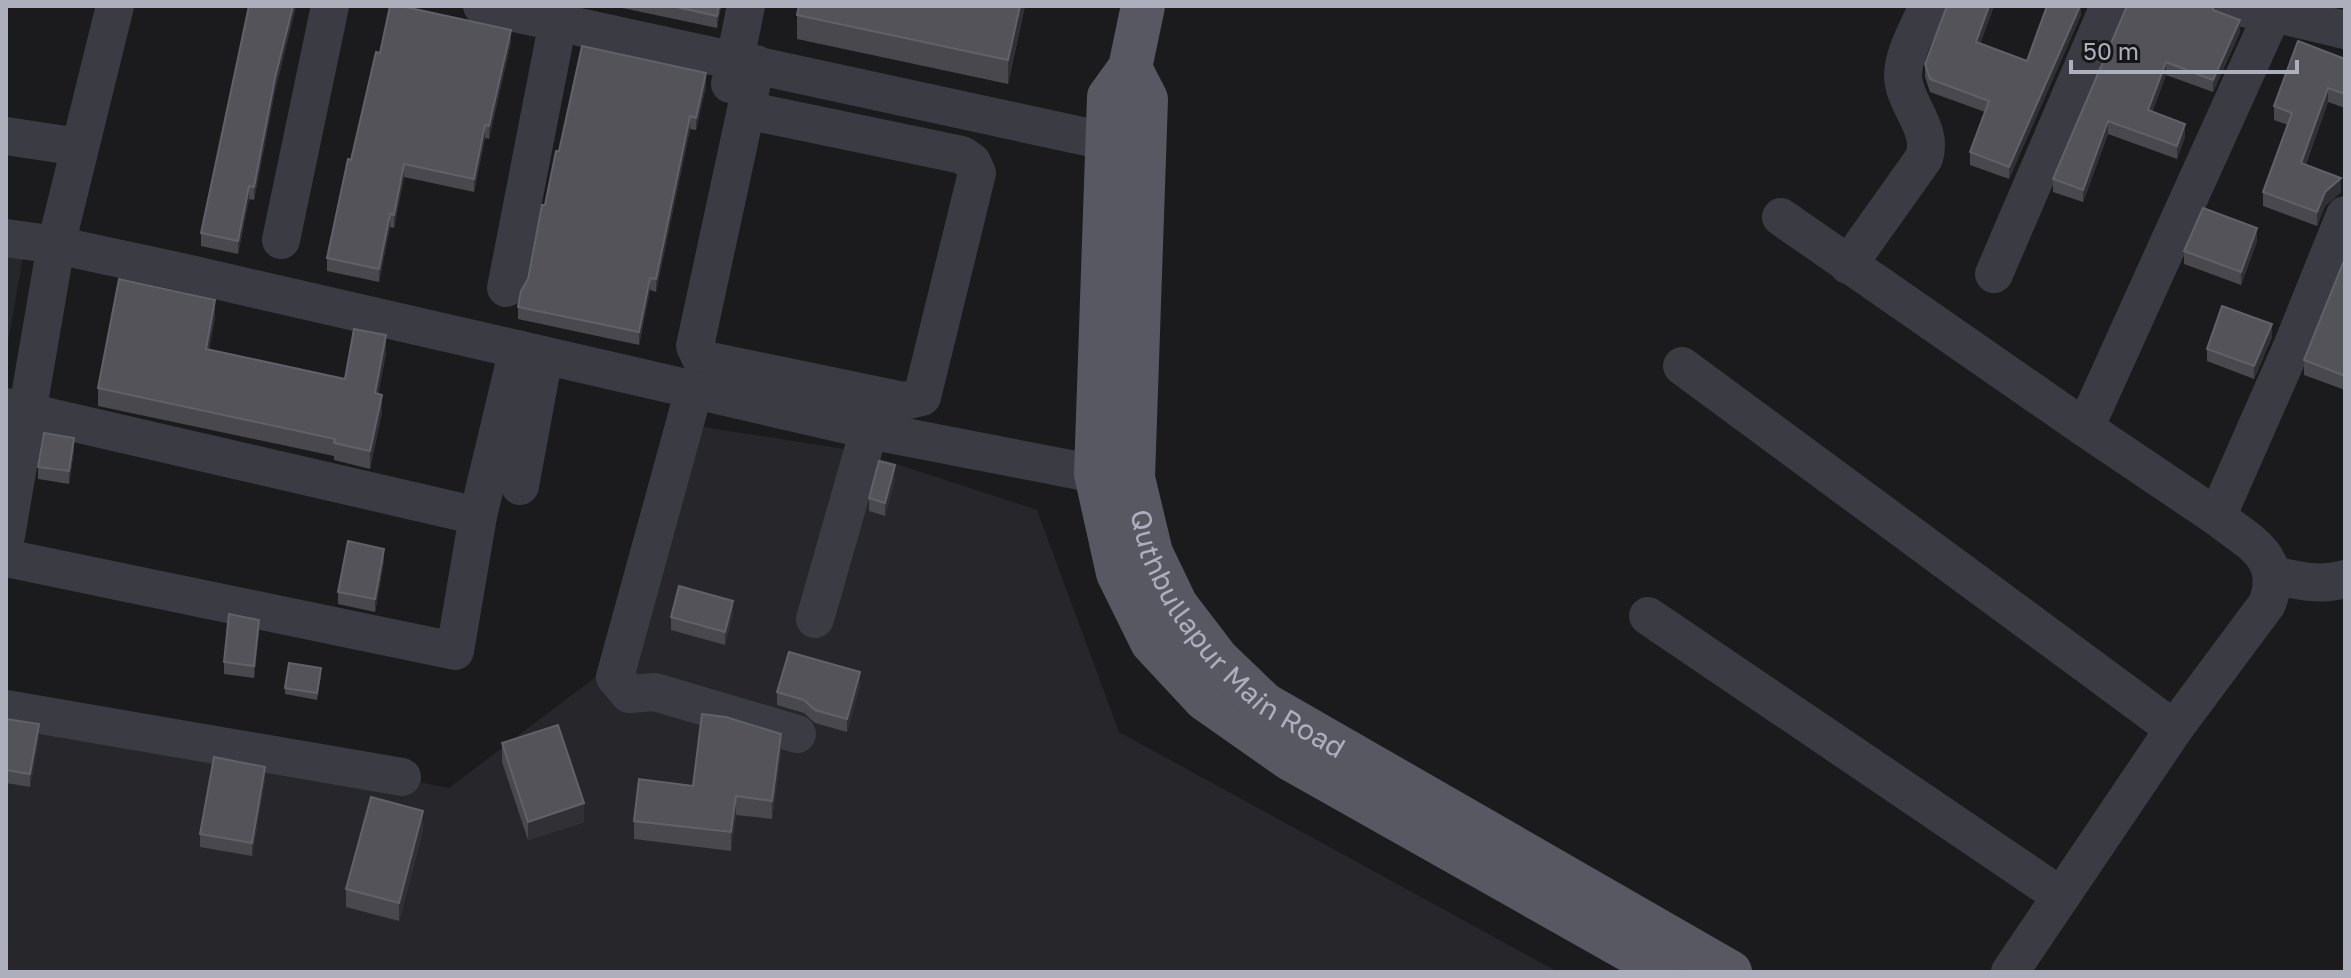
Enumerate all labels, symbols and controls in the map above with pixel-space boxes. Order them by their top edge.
scale bar [2071,24,2297,74]
text: 50 m [2083,36,2139,65]
street label: Quthbullapur Main Road [1125,506,1352,764]

